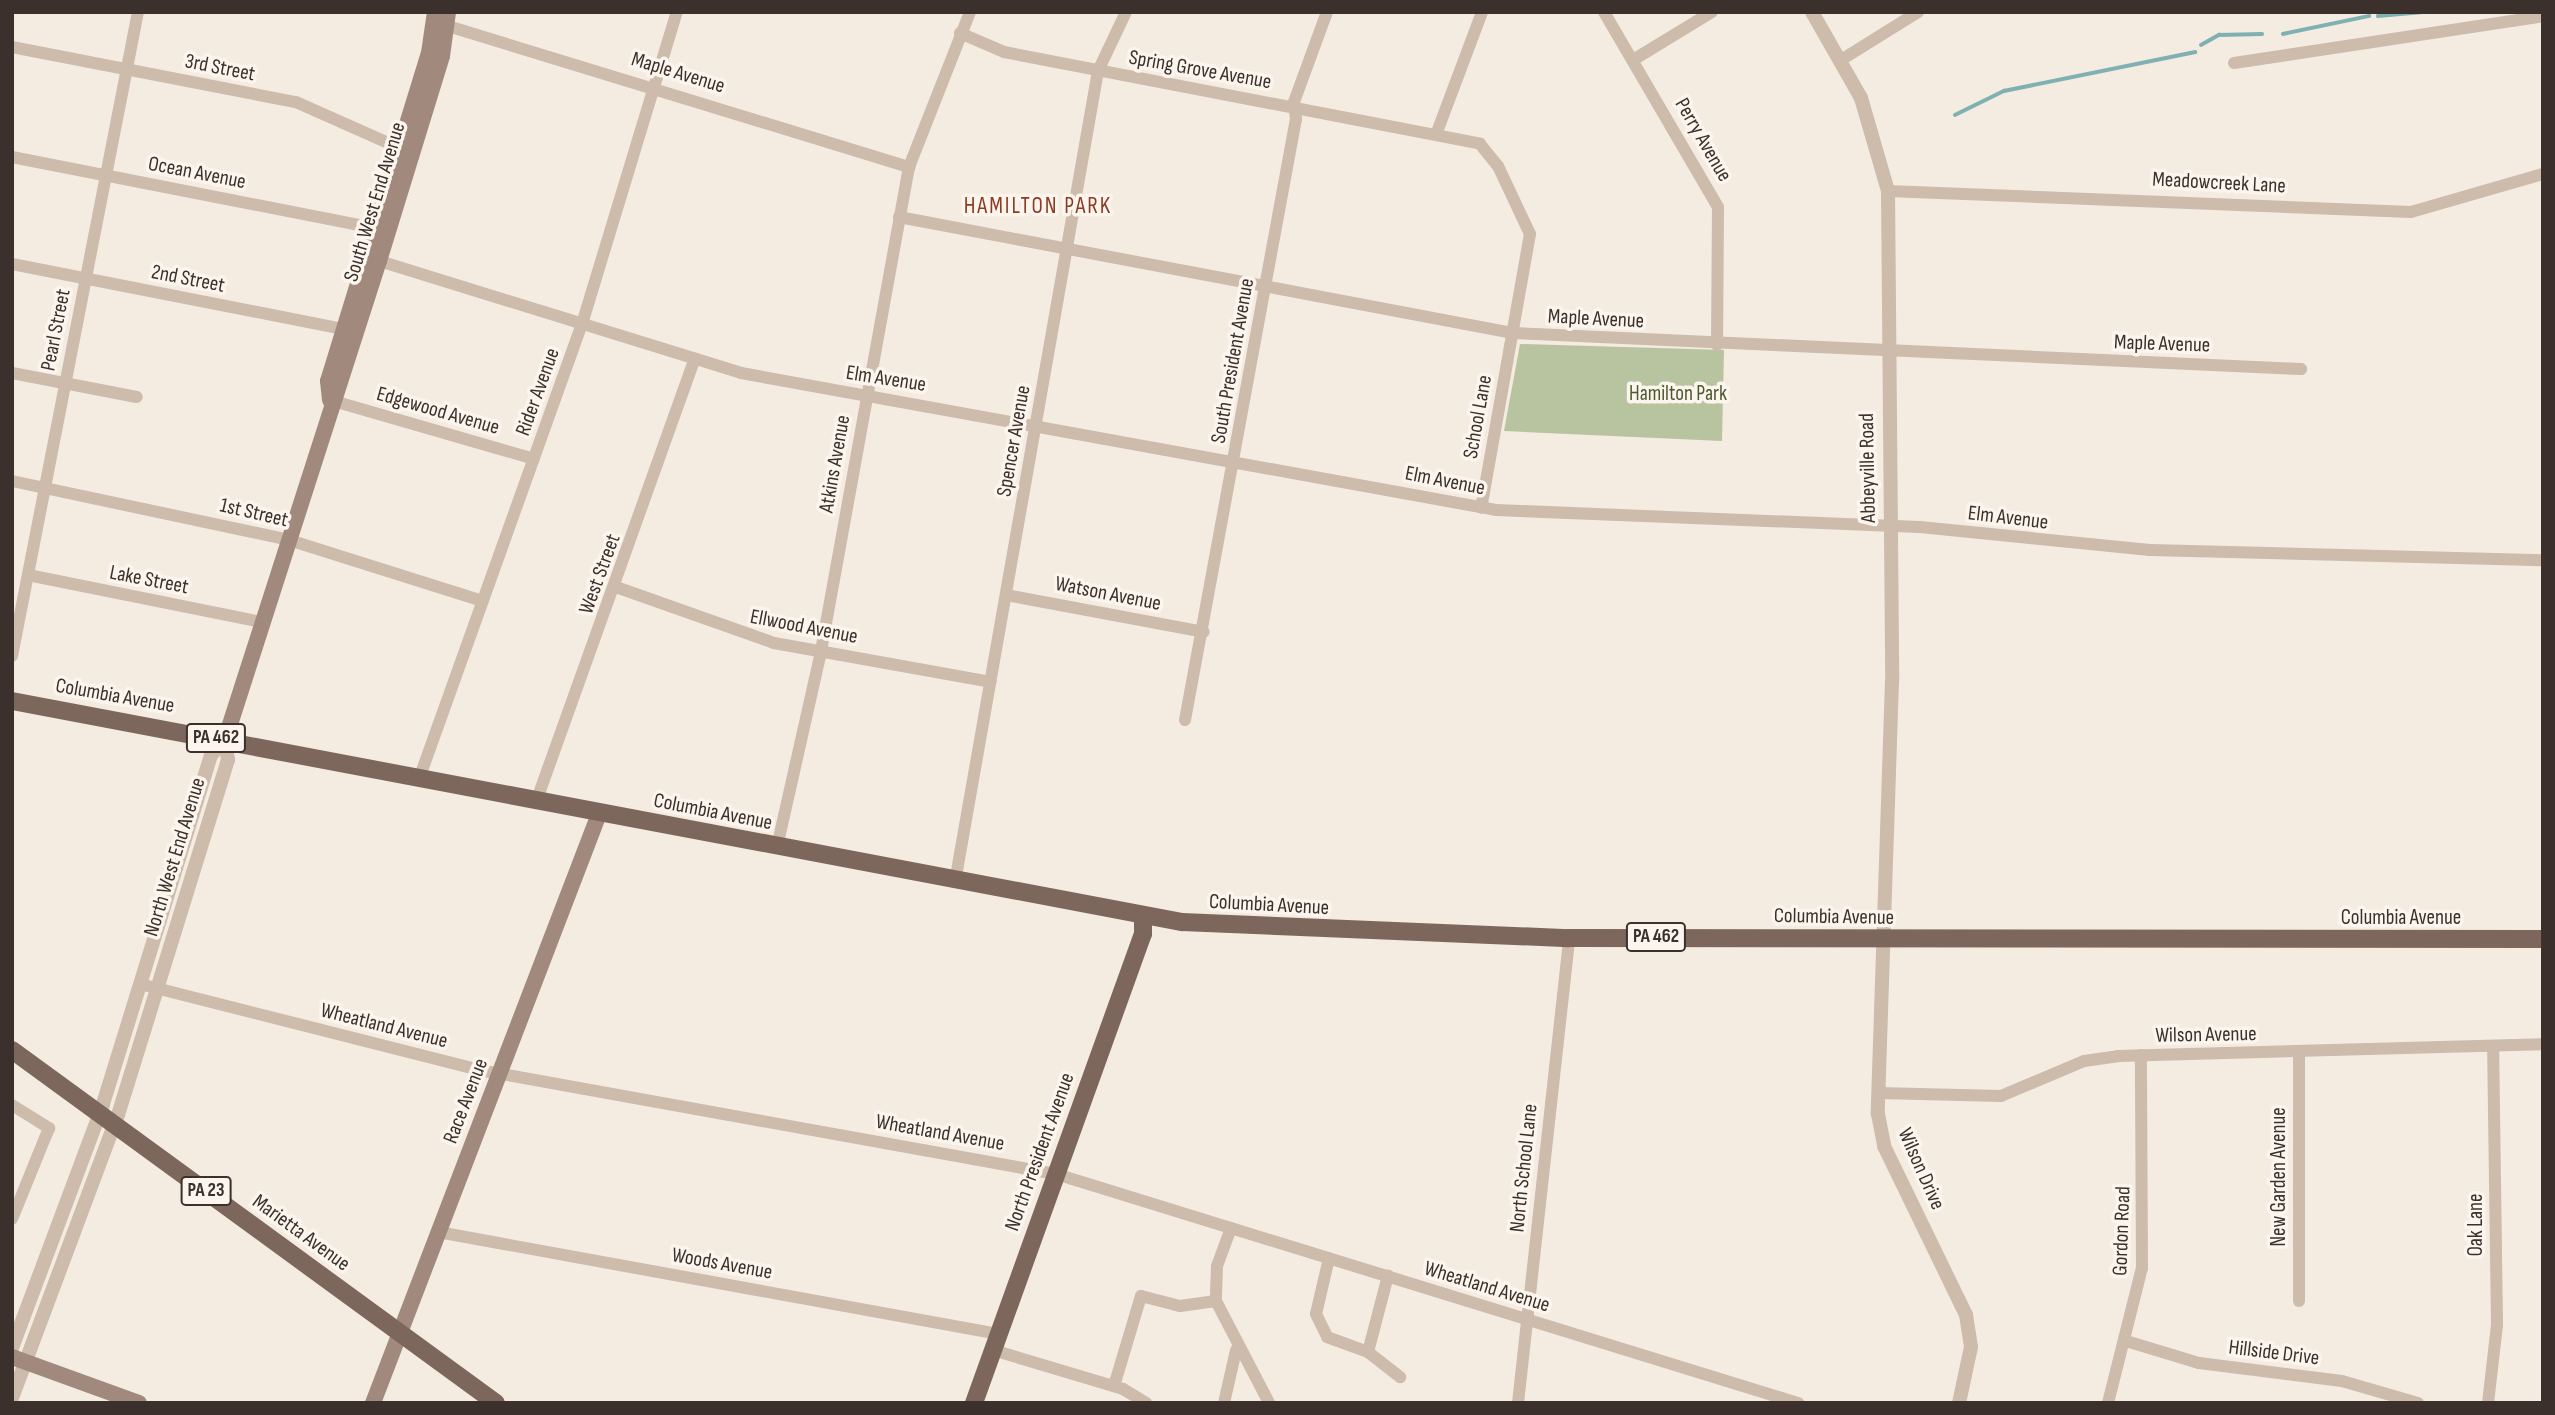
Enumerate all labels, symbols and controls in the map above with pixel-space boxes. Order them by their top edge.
street label: Spring Grove Avenue [1127,45,1273,95]
street label: Maple Avenue [628,47,728,99]
street label: 3rd Street [183,49,257,87]
street label: Perry Avenue [1669,94,1737,186]
street label: South West End Avenue [339,119,411,285]
street label: Ocean Avenue [146,151,248,195]
street label: Meadowcreek Lane [2152,167,2286,199]
district label: HAMILTON PARK [965,192,1111,220]
street label: 2nd Street [149,260,227,298]
street label: South President Avenue [1206,277,1260,445]
street label: Pearl Street [36,287,76,373]
street label: Maple Avenue [1547,304,1645,334]
street label: Maple Avenue [2113,330,2211,358]
street label: Rider Avenue [511,345,565,439]
street label: Elm Avenue [844,360,928,398]
street label: School Lane [1458,373,1498,461]
street label: Edgewood Avenue [374,381,502,441]
park label: Hamilton Park [1629,381,1727,407]
street label: Spencer Avenue [992,383,1036,499]
street label: Atkins Avenue [814,413,856,515]
street label: Abbeyville Road [1854,413,1882,523]
street label: Elm Avenue [1403,461,1487,501]
street label: 1st Street [218,493,290,533]
street label: Elm Avenue [1966,501,2050,535]
street label: West Street [574,531,626,617]
street label: Lake Street [108,560,190,600]
street label: Watson Avenue [1053,571,1163,617]
street label: Ellwood Avenue [748,604,860,650]
street label: Columbia Avenue [54,673,176,719]
road number: PA 462 [184,722,248,754]
street label: North West End Avenue [139,775,211,939]
street label: Columbia Avenue [652,788,774,836]
street label: Columbia Avenue [1208,889,1330,921]
street label: Columbia Avenue [1774,903,1894,931]
street label: Columbia Avenue [2341,905,2461,931]
road number: PA 462 [1624,922,1688,953]
street label: Wheatland Avenue [318,998,450,1054]
street label: Wilson Avenue [2155,1022,2257,1048]
street label: Race Avenue [438,1055,494,1147]
street label: North President Avenue [1000,1070,1080,1234]
street label: North School Lane [1505,1103,1543,1233]
street label: New Garden Avenue [2266,1107,2292,1247]
street label: Wheatland Avenue [874,1109,1006,1157]
street label: Wilson Drive [1892,1124,1950,1214]
road number: PA 23 [180,1176,232,1206]
street label: Gordon Road [2108,1186,2136,1276]
street label: Marietta Avenue [247,1189,355,1277]
street label: Oak Lane [2463,1194,2489,1256]
street label: Woods Avenue [670,1243,774,1285]
street label: Wheatland Avenue [1421,1256,1553,1318]
street label: Hillside Drive [2227,1335,2321,1371]

